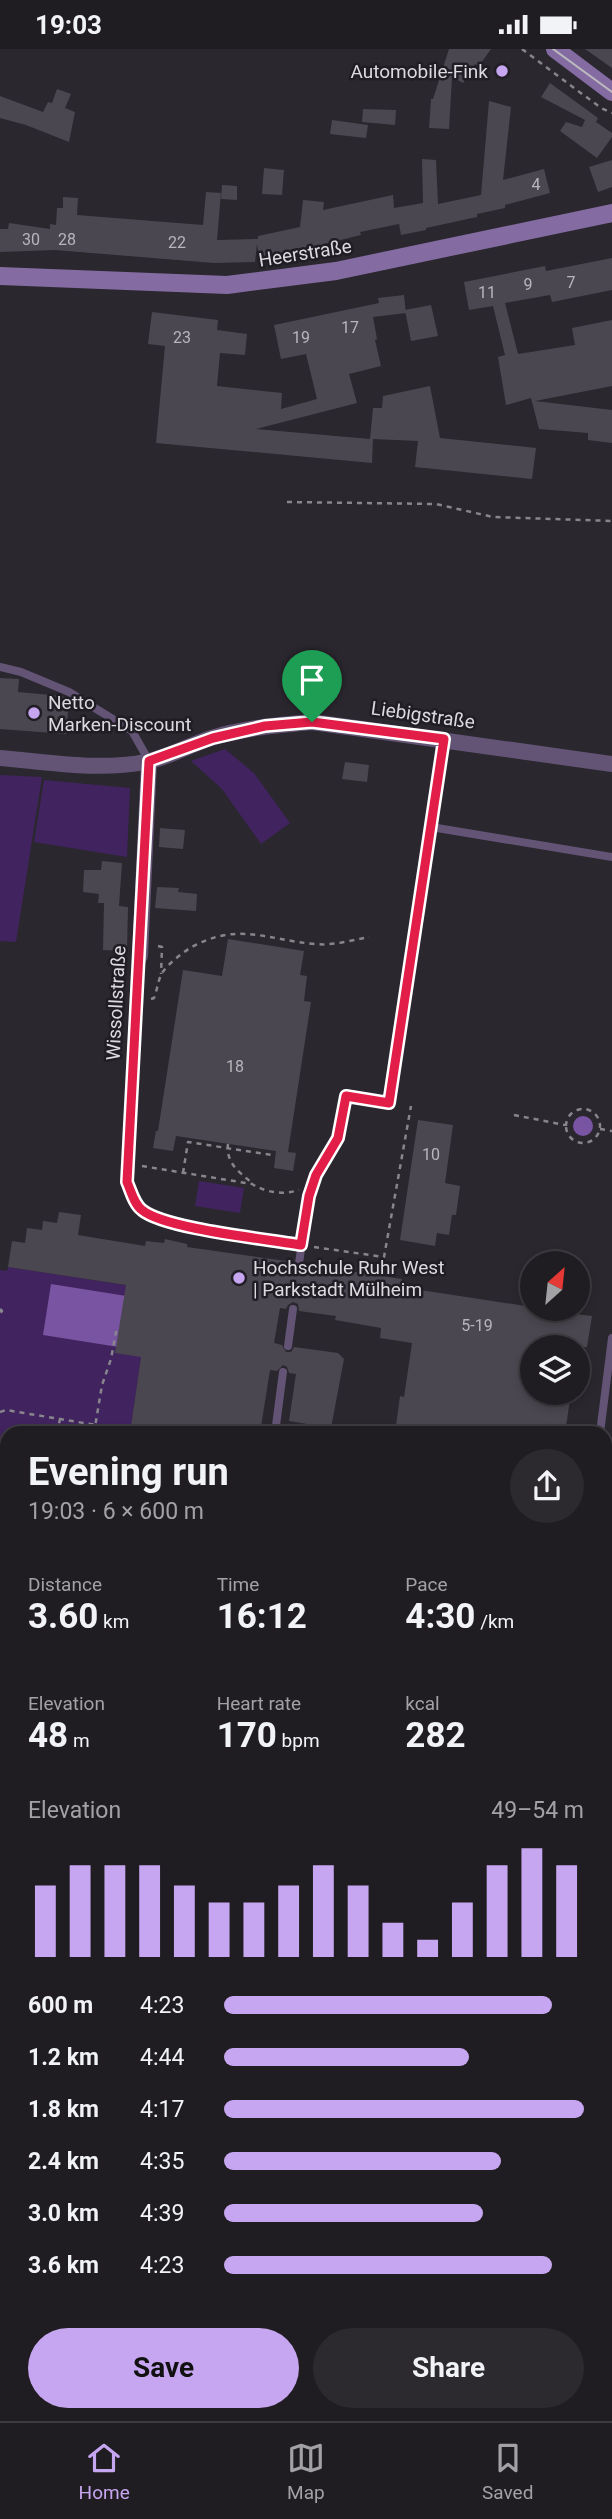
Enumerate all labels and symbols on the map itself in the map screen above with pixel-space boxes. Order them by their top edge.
place label: Automobile-Fink [350,60,488,83]
marker: Automobile-Fink [494,63,510,79]
house number: 4 [532,175,541,194]
house number: 30 [22,230,40,249]
house number: 28 [58,230,76,249]
house number: 22 [168,233,186,252]
street label: Heerstraße [257,234,353,272]
house number: 7 [567,273,576,292]
house number: 9 [524,275,533,294]
house number: 11 [478,283,496,302]
house number: 17 [341,318,359,337]
house number: 23 [173,328,191,347]
house number: 19 [292,328,310,347]
pin [282,650,342,722]
place label: Netto Marken-Discount [48,691,191,736]
street label: Liebigstraße [370,696,476,734]
marker: Netto Marken-Discount [26,705,42,721]
street label: Wissollstraße [102,945,130,1061]
house number: 18 [226,1057,244,1076]
house number: 10 [422,1145,440,1164]
north arrow [520,1251,590,1321]
place label: Hochschule Ruhr West | Parkstadt Mülheim [253,1256,444,1301]
marker: Hochschule Ruhr West | Parkstadt Mülheim [231,1270,247,1286]
house number: 5-19 [461,1316,493,1335]

